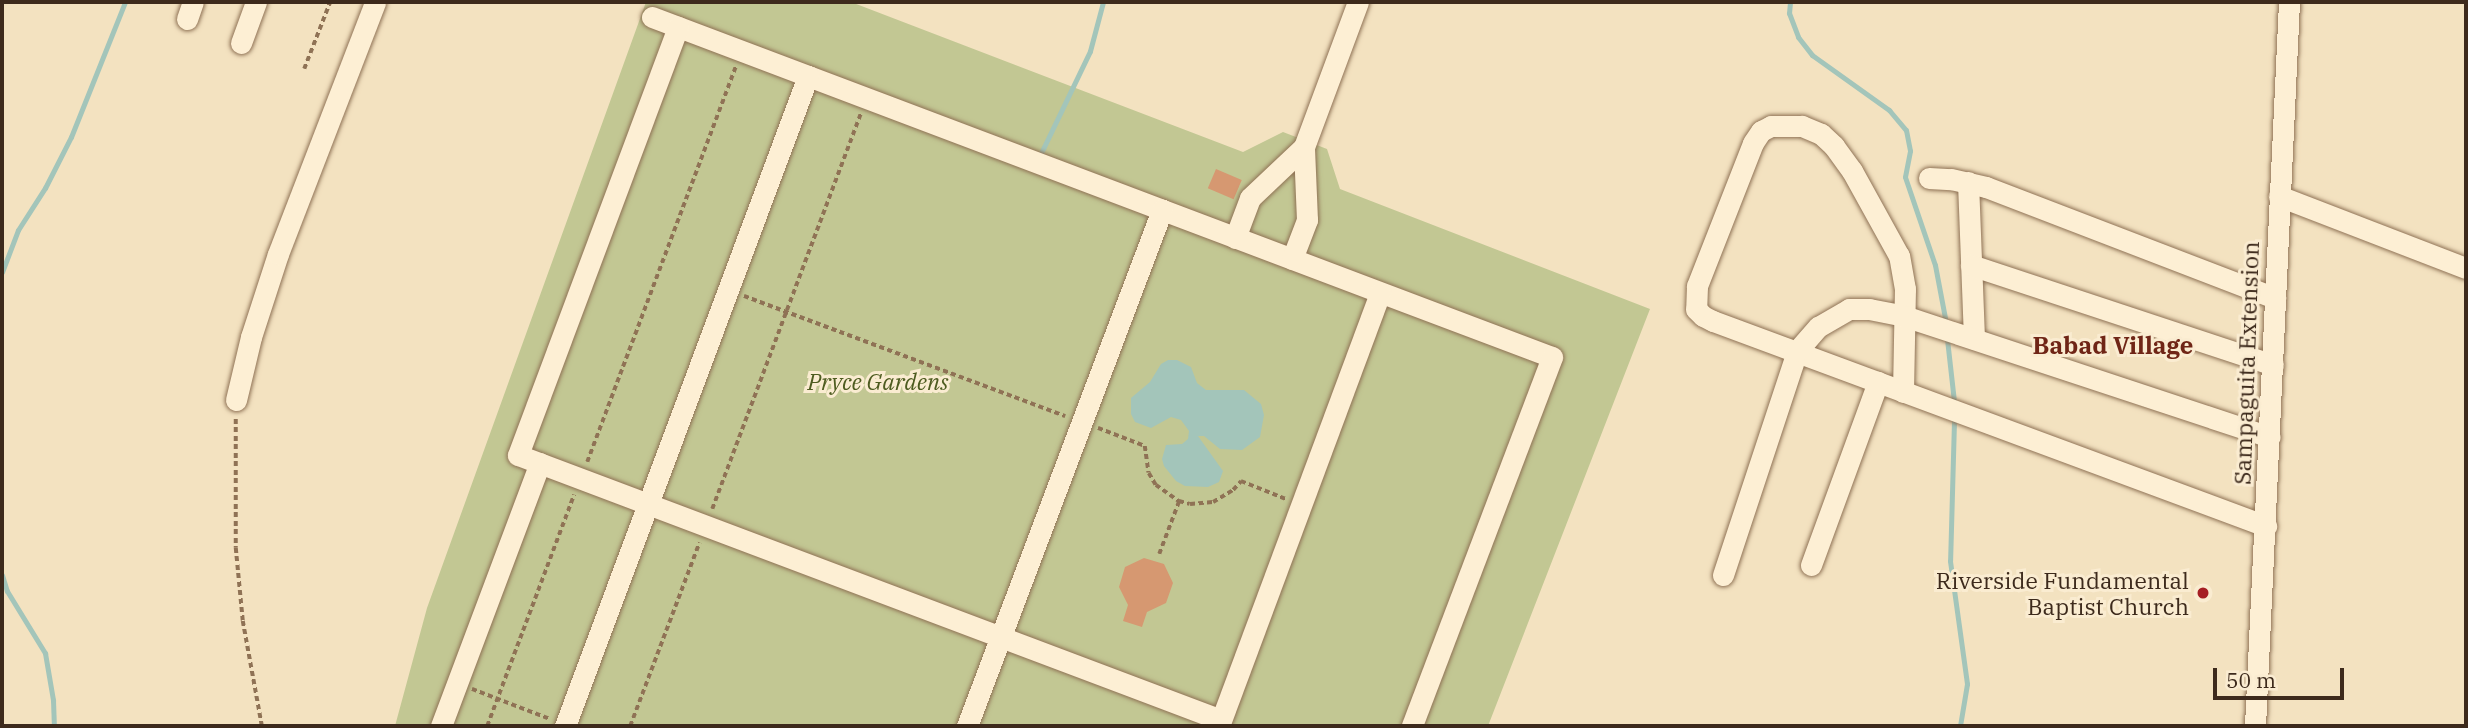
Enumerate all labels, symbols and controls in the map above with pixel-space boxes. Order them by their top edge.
street label: Sampaguita Extension [2228,241,2264,485]
district label: Babad Village [2033,332,2193,360]
park label: Pryce Gardens [807,367,949,395]
place label: Riverside Fundamental Baptist Church [1936,566,2189,620]
marker: Riverside Fundamental Baptist Church [2195,585,2211,601]
scale bar [2216,654,2347,698]
text: 50 m [2226,666,2276,694]

